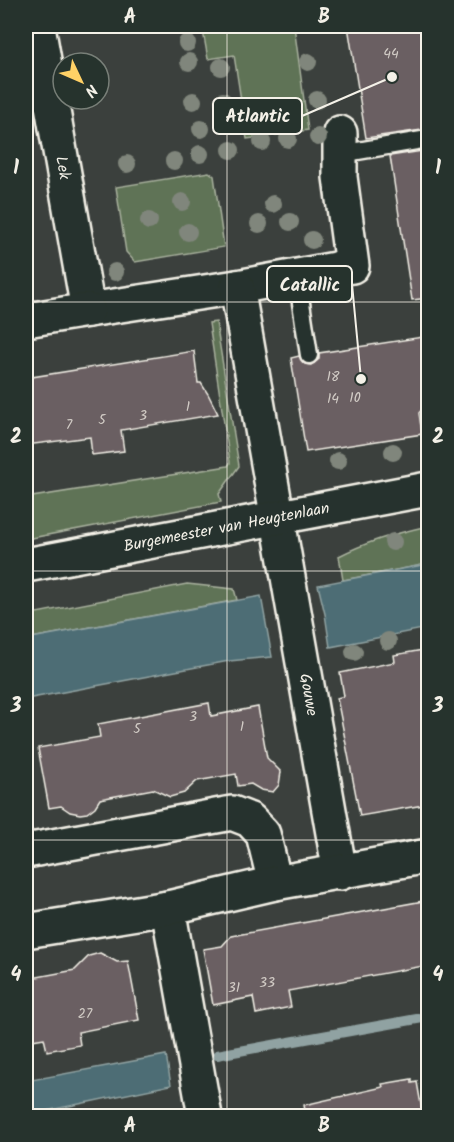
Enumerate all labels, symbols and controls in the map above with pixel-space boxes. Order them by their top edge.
text: A [124,2,136,34]
text: B [318,2,330,34]
house number: 44 [383,43,399,65]
north arrow [51,51,111,111]
text: N [78,78,103,103]
callout: Atlantic [213,98,302,134]
text: Atlantic [226,103,291,132]
text: 1 [13,153,19,185]
text: 1 [435,153,441,185]
street label: Lek [49,154,77,182]
callout: Catallic [267,266,352,302]
text: Catallic [280,272,340,301]
house number: 18 [327,366,340,388]
house number: 10 [349,387,361,409]
house number: 14 [327,388,339,410]
house number: 1 [186,396,190,418]
house number: 3 [139,405,147,427]
house number: 5 [98,409,107,431]
house number: 7 [66,414,73,436]
text: 2 [10,422,22,454]
text: 2 [432,422,444,454]
street label: Burgemeester van Heugtenlaan [121,495,331,559]
street label: Gouwe [293,672,325,718]
text: 3 [10,691,22,723]
text: 3 [432,691,444,723]
house number: 3 [189,706,197,728]
house number: 1 [240,716,244,738]
house number: 5 [133,718,142,740]
text: 4 [11,960,22,992]
text: 4 [433,960,444,992]
house number: 33 [259,972,275,994]
house number: 31 [228,977,240,999]
house number: 27 [78,1003,93,1025]
text: A [124,1111,136,1142]
text: B [318,1111,330,1142]

